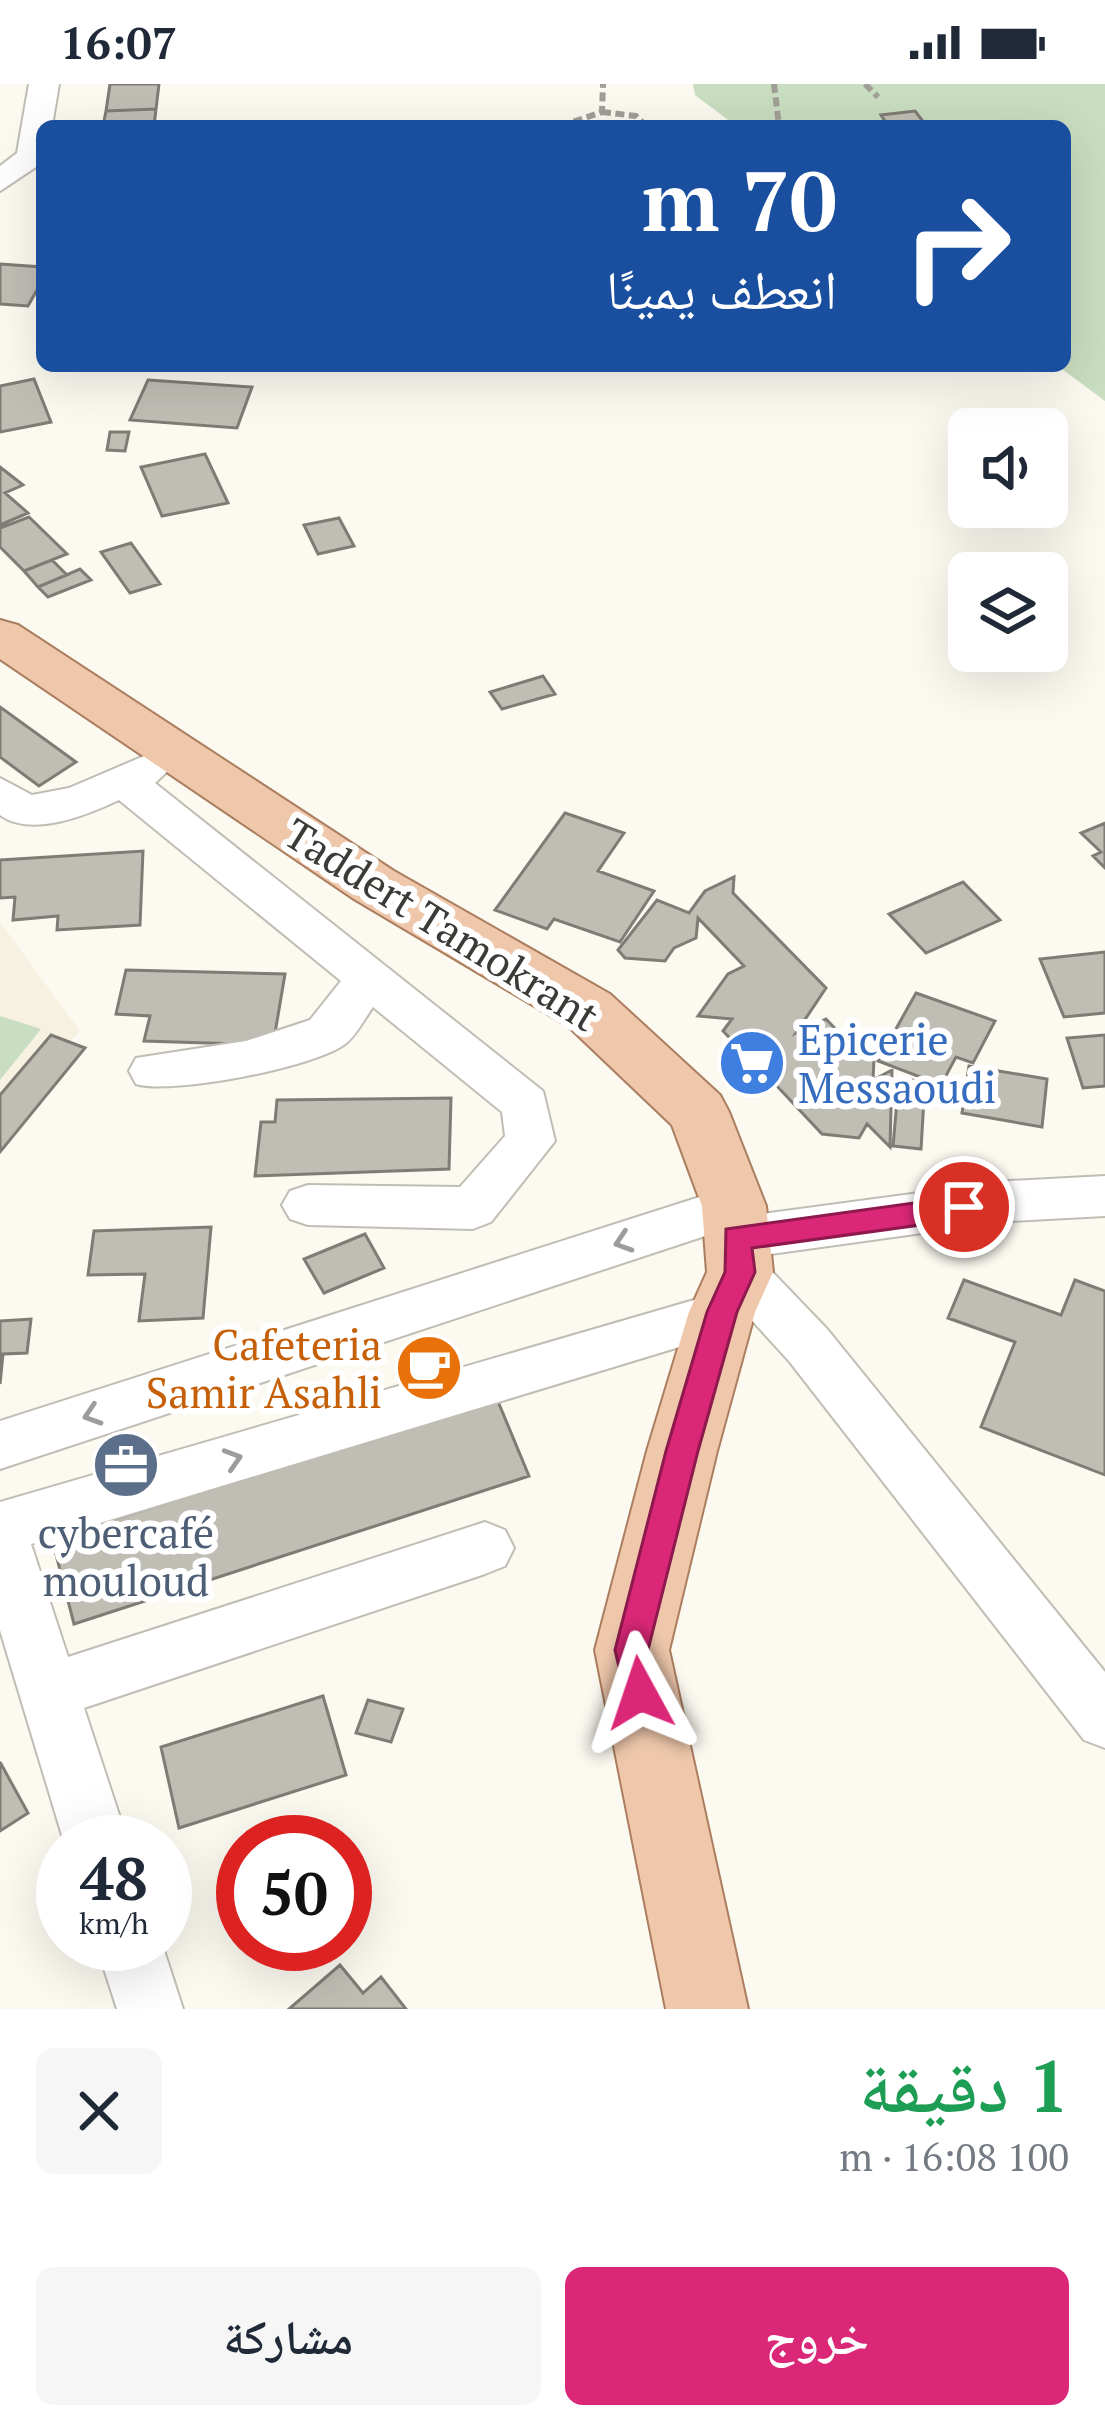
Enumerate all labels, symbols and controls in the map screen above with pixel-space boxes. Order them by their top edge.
text: 16:07 [60,12,177,72]
text: 70 m [642,144,837,255]
icon: right [879,168,1035,324]
text: انعطف يمينًا [606,253,837,324]
map controls [948,408,1068,672]
button: sound [948,408,1068,528]
button: layers [948,552,1068,672]
street label: Taddert Tamokrant [274,805,610,1044]
place label: Epicerie Messaoudi [798,1011,996,1115]
supermarket icon: Epicerie Messaoudi [717,1028,787,1098]
pin [913,1156,1015,1258]
icon: arrive [931,1174,997,1240]
one-way arrow [613,1228,634,1253]
place label: Cafeteria Samir Asahli [146,1316,382,1420]
cafe icon: Cafeteria Samir Asahli [394,1333,464,1403]
one-way arrow [82,1401,103,1426]
office icon: cybercafé mouloud [91,1430,161,1500]
one-way arrow [222,1448,243,1473]
place label: cybercafé mouloud [38,1504,214,1608]
position arrow [577,1630,703,1756]
speed limit sign: 50 [216,1815,372,1971]
text: 48 [80,1838,148,1917]
text: km/h [79,1903,149,1943]
text: 1 دقيقة [859,2037,1069,2133]
button: close [36,2048,162,2174]
text: 100 m · 16:08 [839,2130,1069,2182]
button: مشاركة [36,2267,541,2405]
button: خروج [565,2267,1069,2405]

